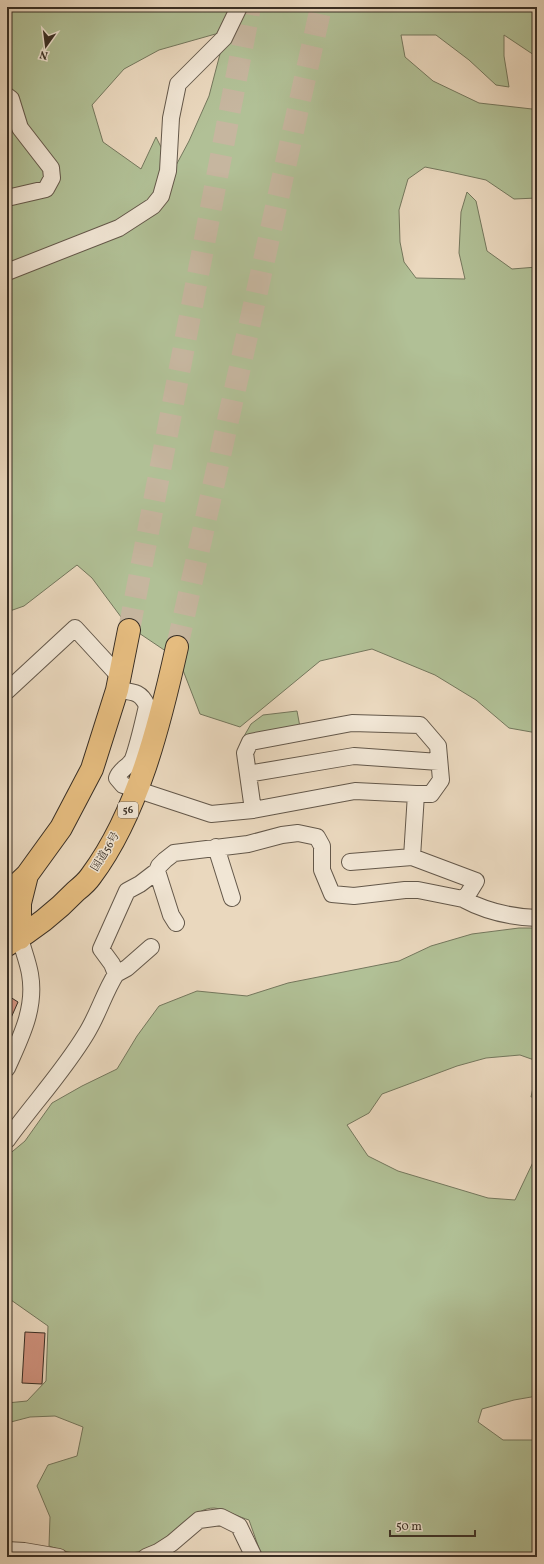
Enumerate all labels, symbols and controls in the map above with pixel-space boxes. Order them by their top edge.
north arrow [26,26,66,66]
text: N [38,46,50,62]
road number: 56 [118,802,138,818]
street label: 国道56号 [88,829,124,875]
scale bar [390,1512,475,1538]
text: 50 m [396,1519,422,1535]

